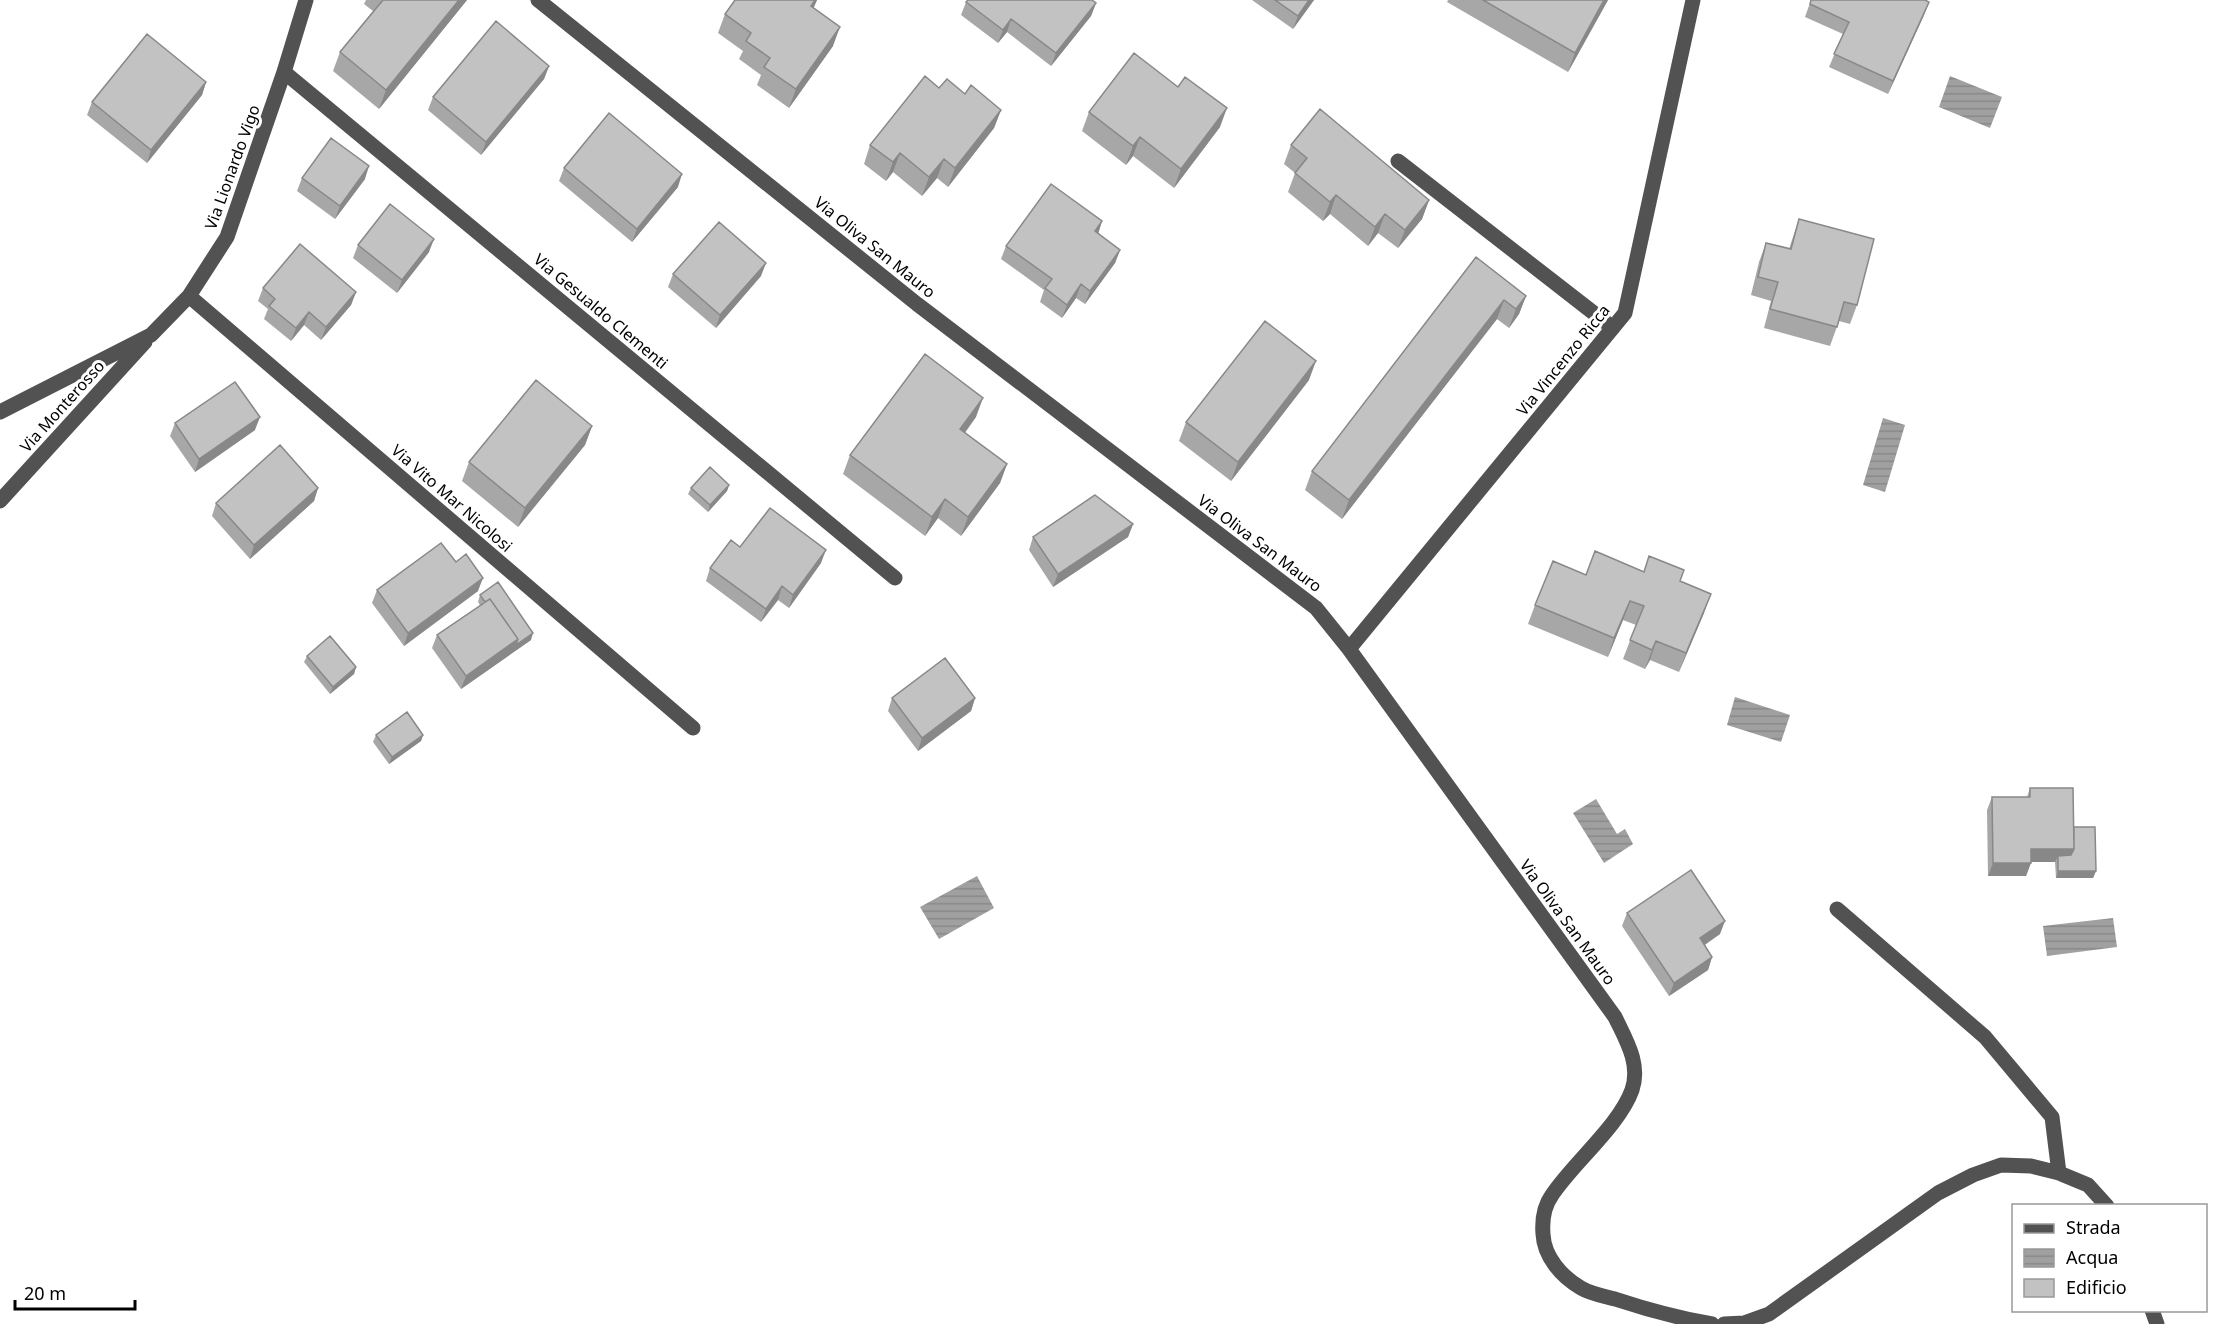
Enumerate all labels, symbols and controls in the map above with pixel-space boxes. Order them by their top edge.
street label: Via Lionardo Vigo [199,102,265,232]
street label: Via Oliva San Mauro [810,191,940,303]
street label: Via Gesualdo Clementi [529,248,673,374]
street label: Via Vincenzo Ricca [1511,300,1615,420]
street label: Via Monterosso [15,355,109,457]
street label: Via Vito Mar Nicolosi [387,439,517,557]
street label: Via Oliva San Mauro [1193,489,1327,597]
street label: Via Oliva San Mauro [1515,855,1621,989]
legend [2012,1204,2207,1312]
text: Strada [2066,1215,2121,1239]
text: Acqua [2066,1245,2118,1269]
scale bar [15,1273,135,1311]
text: Edificio [2066,1275,2127,1299]
text: 20 m [24,1281,66,1305]

